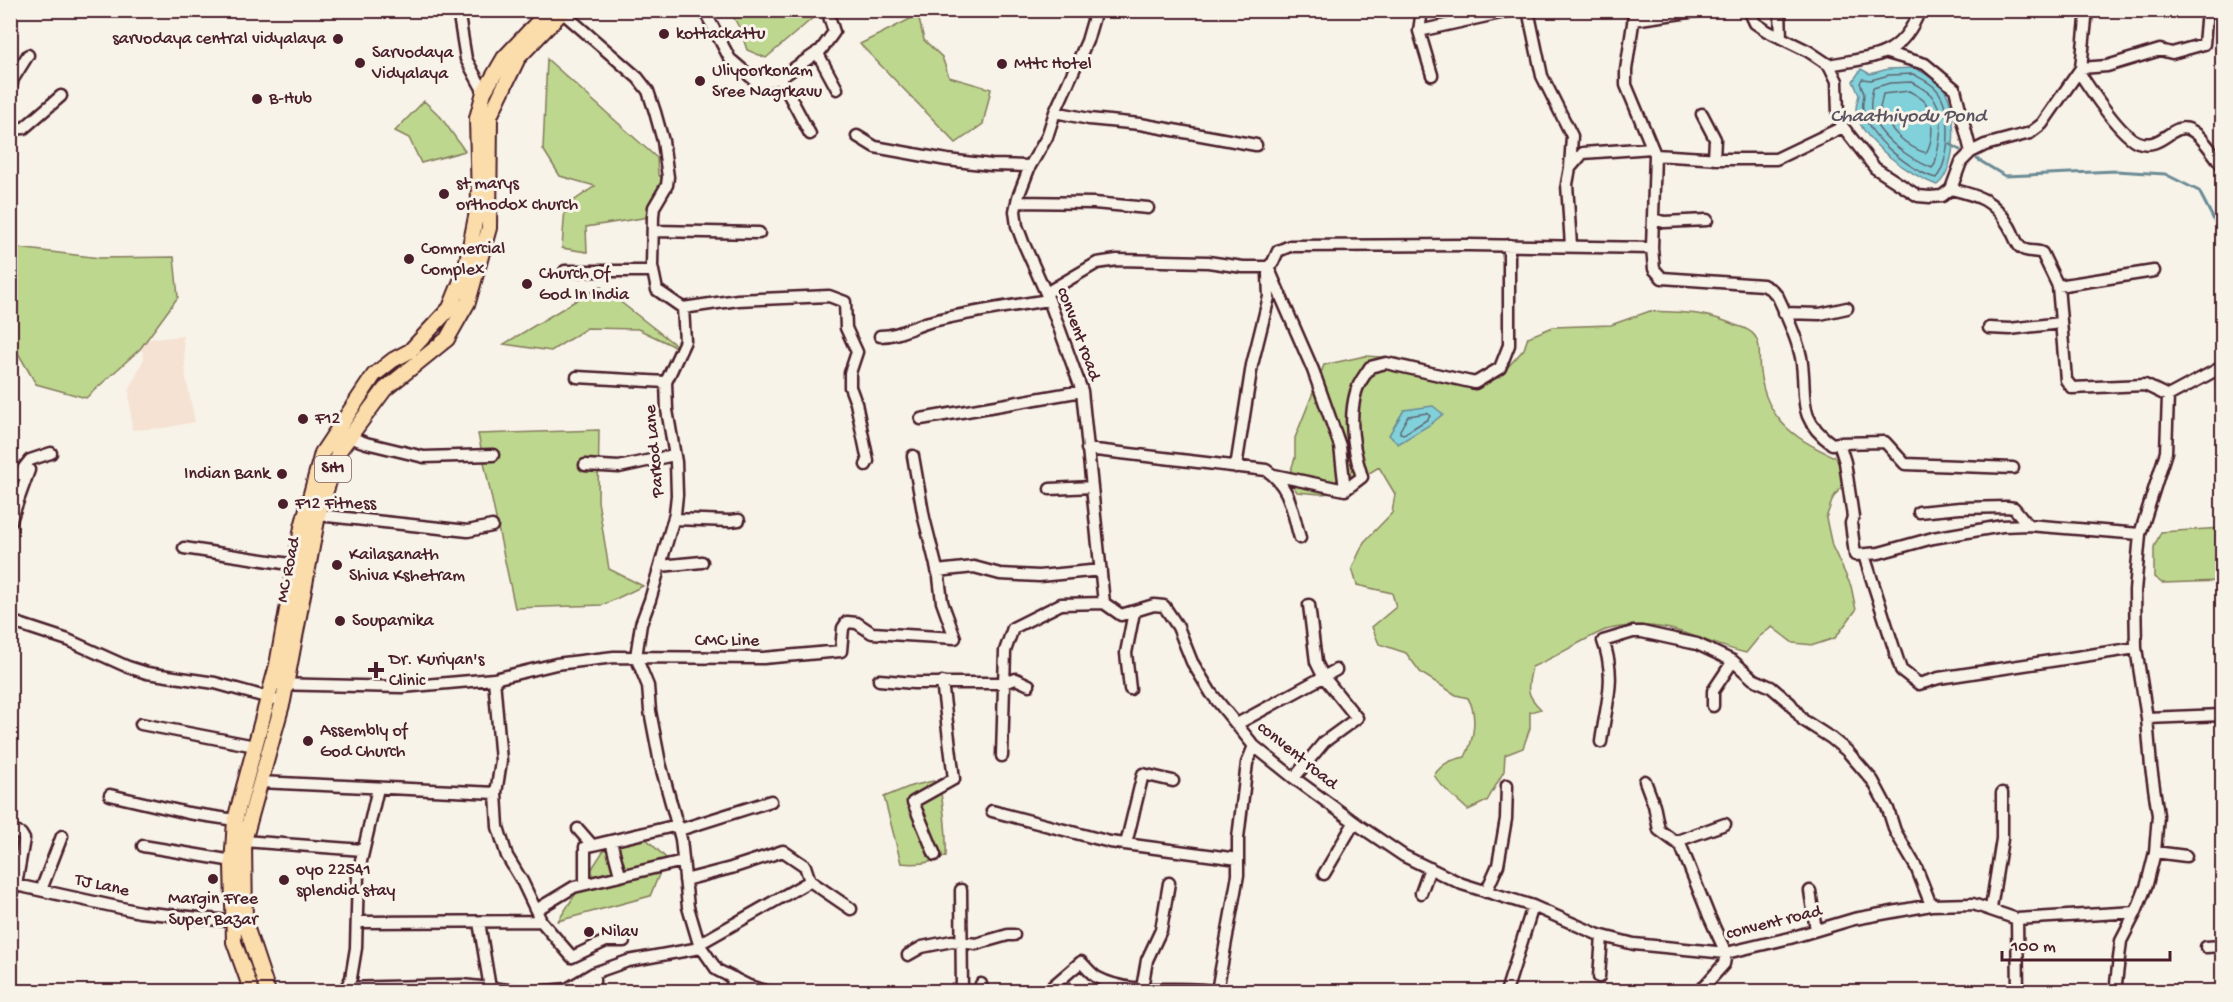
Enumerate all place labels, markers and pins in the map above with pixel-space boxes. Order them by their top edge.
place label: kottackattu [676,24,766,45]
marker: kottackattu [657,27,671,41]
place label: sarvodaya central vidyalaya [112,29,327,50]
marker: sarvodaya central vidyalaya [331,32,345,46]
place label: Sarvodaya Vidyalaya [371,43,454,85]
place label: Mttc Hotel [1014,54,1092,75]
marker: Sarvodaya Vidyalaya [353,56,367,70]
marker: Mttc Hotel [995,57,1009,71]
place label: Uliyoorkonam Sree Nagrkavu [712,61,823,103]
marker: Uliyoorkonam Sree Nagrkavu [693,74,707,88]
place label: B-Hub [268,89,313,110]
marker: B-Hub [250,92,264,106]
place label: st marys orthodox church [456,174,578,216]
marker: st marys orthodox church [437,187,451,201]
place label: Commercial Complex [421,239,505,281]
marker: Commercial Complex [402,252,416,266]
place label: Church Of God In India [539,264,630,306]
marker: Church Of God In India [520,277,534,291]
place label: F12 [314,409,340,430]
marker: F12 [296,412,310,426]
place label: Indian Bank [184,464,272,485]
marker: Indian Bank [275,467,289,481]
place label: F12 Fitness [294,494,378,515]
marker: F12 Fitness [276,497,290,511]
place label: Kailasanath Shiva Kshetram [349,545,465,587]
marker: Kailasanath Shiva Kshetram [330,558,344,572]
place label: Souparnika [352,611,435,632]
marker: Souparnika [333,614,347,628]
place label: Dr. Kuriyan's Clinic [388,650,486,692]
marker: Dr. Kuriyan's Clinic [367,661,385,679]
place label: Assembly of God Church [320,721,409,763]
marker: Assembly of God Church [301,734,315,748]
place label: oyo 22541 splendid stay [296,860,396,902]
marker: Margin Free Super Bazar [206,872,220,886]
marker: oyo 22541 splendid stay [277,873,291,887]
place label: Margin Free Super Bazar [168,889,259,931]
place label: Nilav [601,922,639,943]
marker: Nilav [582,925,596,939]

